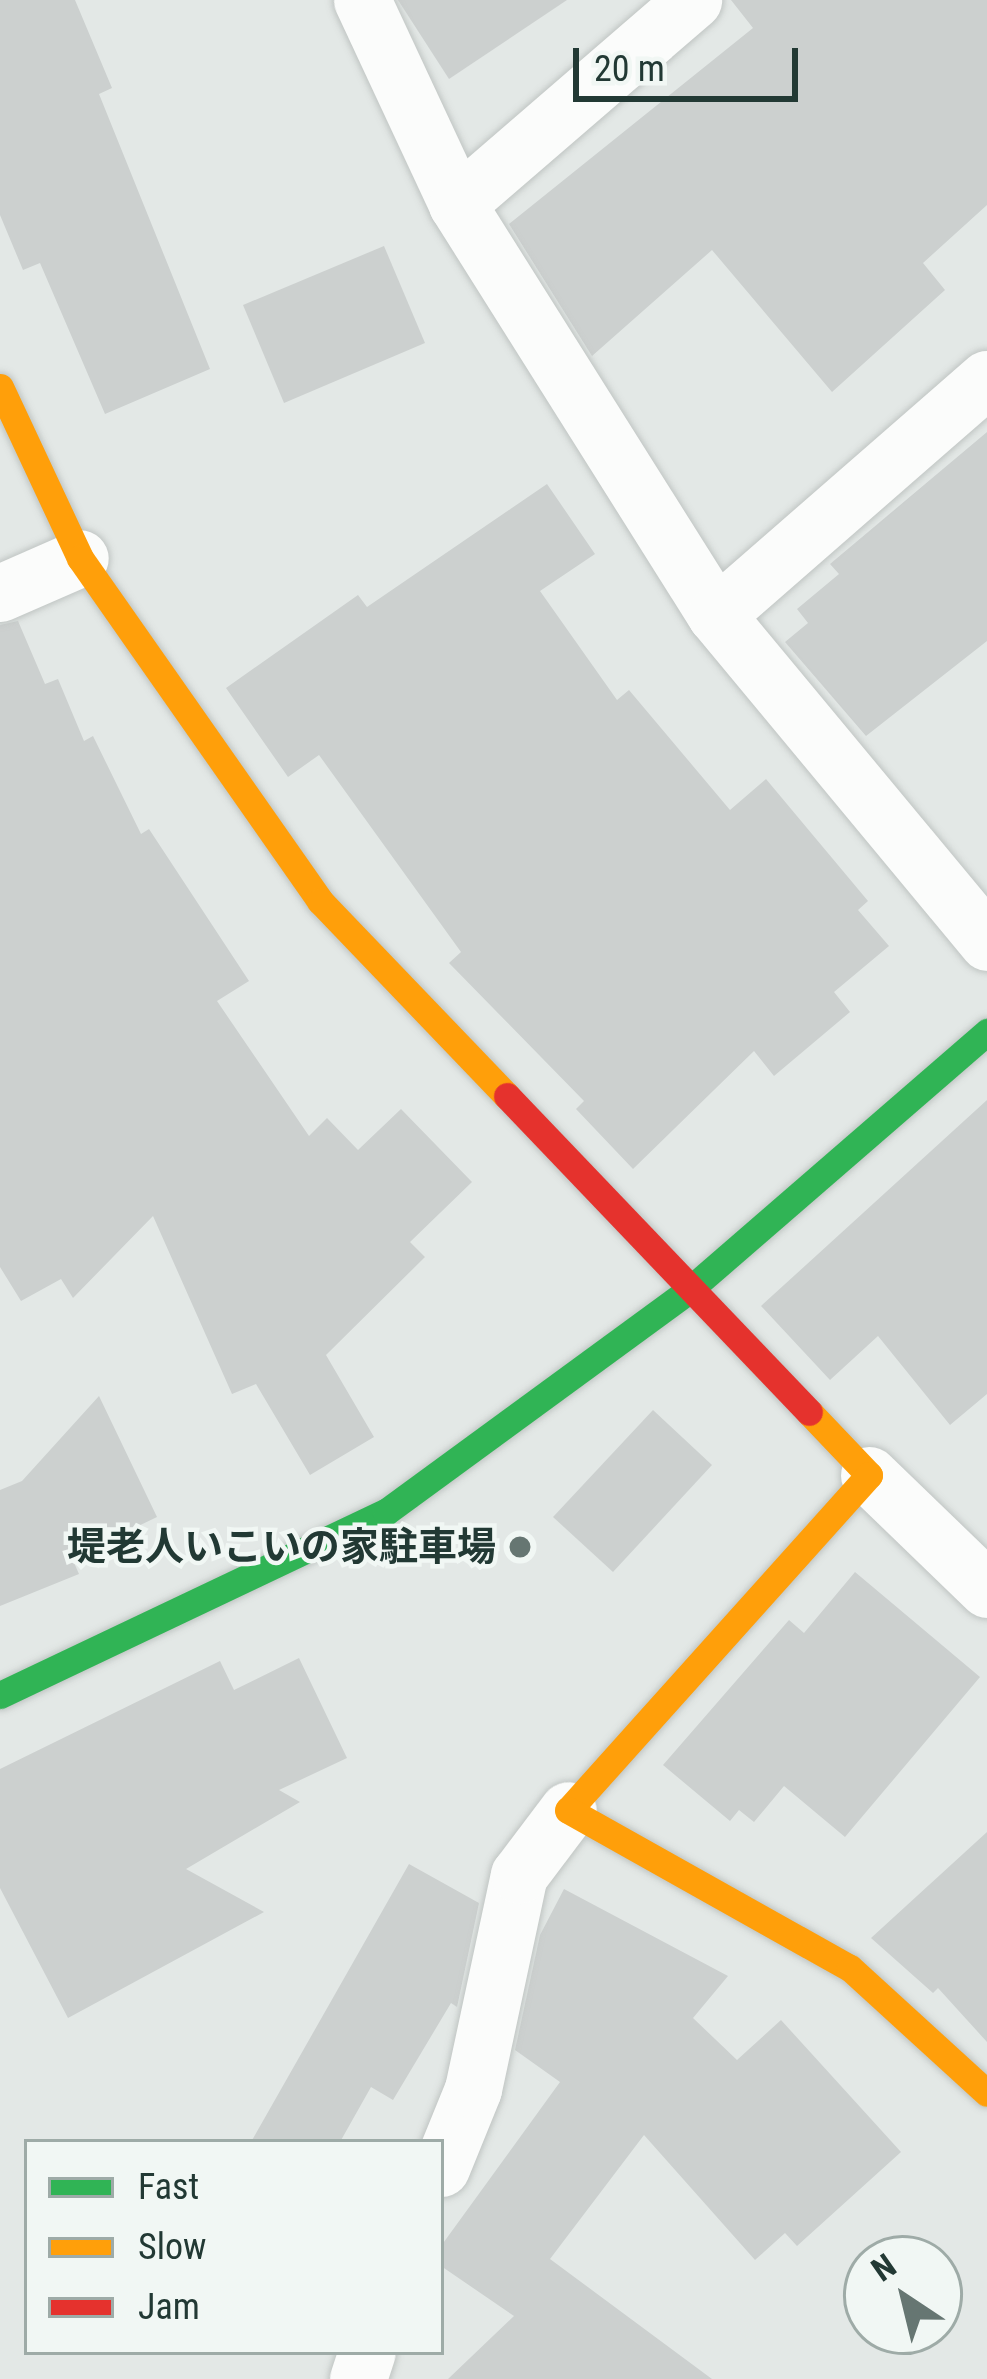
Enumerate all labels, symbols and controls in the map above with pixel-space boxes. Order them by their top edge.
scale bar [579,24,804,98]
text: 20 m [594,48,665,90]
place label: 堤老人いこいの家駐車場 [67,1524,496,1570]
marker: 堤老人いこいの家駐車場 [507,1534,533,1560]
legend [24,2139,444,2355]
text: Fast [138,2166,199,2208]
text: Slow [138,2226,206,2268]
north arrow [843,2235,963,2355]
text: N [864,2246,903,2289]
text: Jam [138,2286,200,2328]

